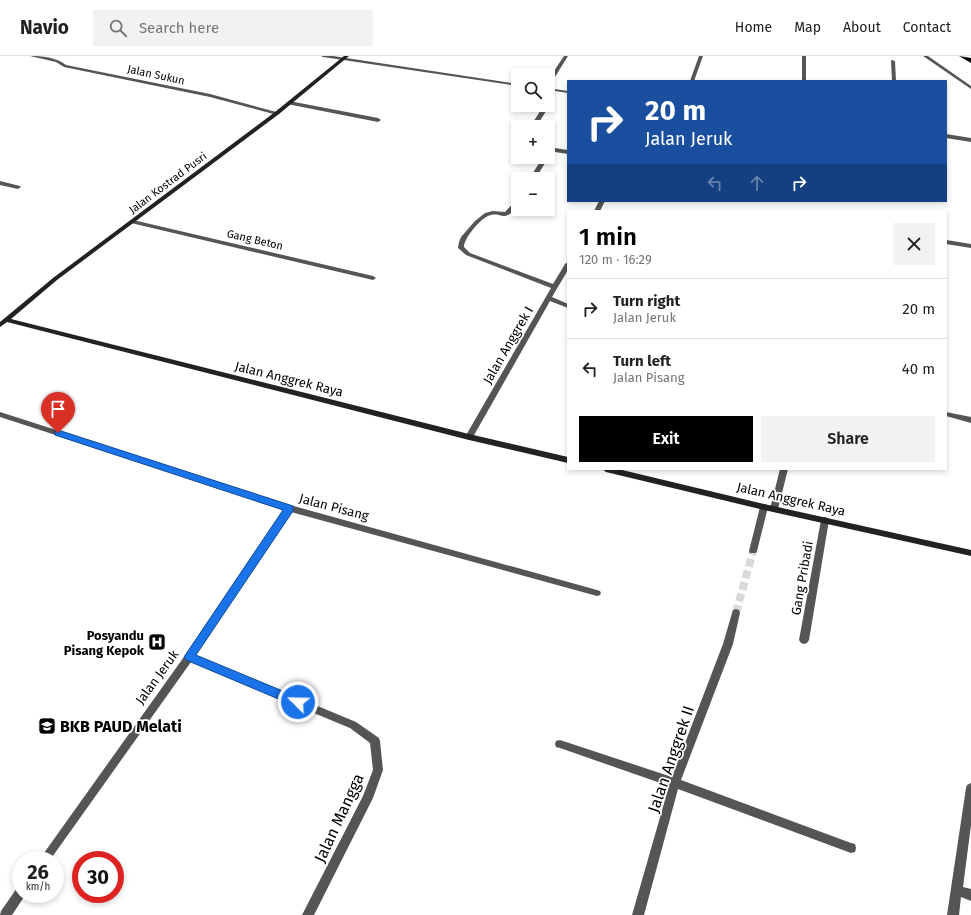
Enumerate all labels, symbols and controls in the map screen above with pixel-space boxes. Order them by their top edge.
search box [93,10,373,46]
text: Navio [20,16,69,39]
icon: search [107,17,129,39]
text: Search here [139,19,219,37]
text: Home [735,19,772,36]
text: Map [794,19,821,36]
text: About [843,19,881,36]
text: Contact [903,19,951,36]
street label: Jalan Sukun [126,63,186,87]
map controls [511,68,555,216]
button: search [511,68,555,112]
text: 20 m [645,94,706,127]
icon: right [579,96,631,148]
button: + [511,120,555,164]
text: Jalan Jeruk [645,128,732,150]
street label: Jalan Kostrad Pusri [127,150,209,216]
button: − [511,172,555,216]
icon: left [704,172,726,194]
icon: ahead [746,172,768,194]
icon: right [788,172,810,194]
text: 1 min [579,223,637,251]
button: close [893,223,935,265]
street label: Gang Beton [226,227,284,253]
text: 120 m · 16:29 [579,252,652,267]
text: Turn right [613,292,680,310]
icon: right [579,298,601,320]
text: 20 m [902,300,935,318]
street label: Jalan Anggrek I [480,304,536,386]
text: Jalan Jeruk [613,310,676,325]
text: Turn left [613,352,671,370]
street label: Jalan Anggrek Raya [233,358,345,400]
icon: left [579,358,601,380]
text: 40 m [902,360,935,378]
text: Jalan Pisang [613,370,684,385]
pin [41,392,75,433]
icon: arrive [47,398,69,420]
button: Exit [579,416,753,462]
button: Share [761,416,935,462]
street label: Jalan Anggrek Raya [735,479,847,519]
street label: Jalan Pisang [298,491,371,524]
street label: Gang Pribadi [788,540,816,616]
place label: Posyandu Pisang Kepok [64,628,145,658]
hospital icon: Posyandu Pisang Kepok [147,632,167,652]
street label: Jalan Jeruk [132,647,182,707]
position arrow [277,681,319,723]
street label: Jalan Anggrek II [644,703,698,815]
school or university icon: BKB PAUD Melati [37,716,57,736]
place label: BKB PAUD Melati [60,717,182,736]
street label: Jalan Mangga [310,771,368,865]
speed limit sign: 30 [72,851,124,903]
text: 26 [27,860,49,884]
text: km/h [26,881,50,893]

